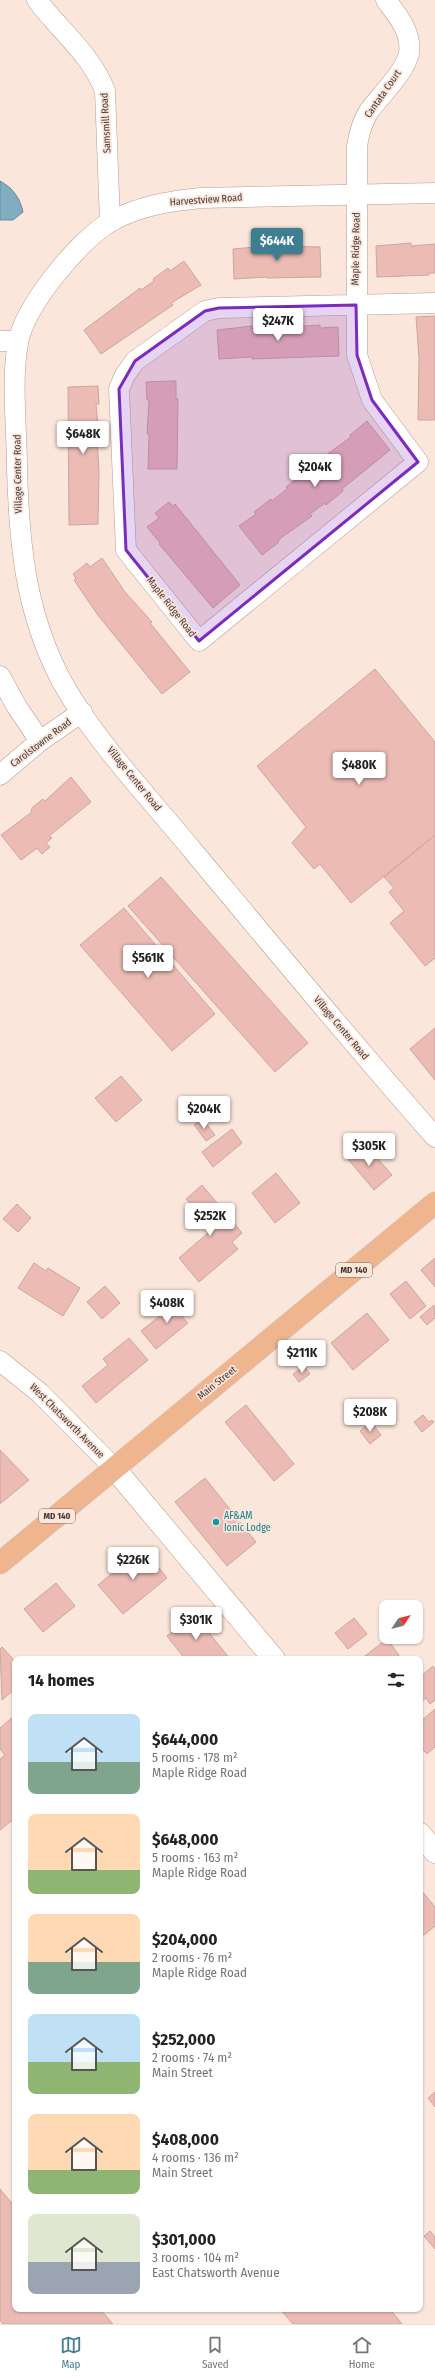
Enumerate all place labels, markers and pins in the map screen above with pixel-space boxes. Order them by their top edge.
pin: $644K [249,228,305,262]
pin: $247K [250,308,306,342]
pin: $648K [55,421,111,455]
pin: $204K [287,454,343,488]
pin: $480K [331,752,387,786]
pin: $561K [120,945,176,979]
pin: $204K [176,1096,232,1130]
pin: $305K [341,1133,397,1167]
pin: $252K [182,1203,238,1237]
pin: $408K [139,1290,195,1324]
pin: $211K [274,1340,330,1374]
pin: $208K [342,1399,398,1433]
place label: AF&AM Ionic Lodge [224,1510,271,1534]
marker: AF&AM Ionic Lodge [211,1517,221,1527]
pin: $226K [105,1547,161,1581]
pin: $301K [168,1607,224,1641]

